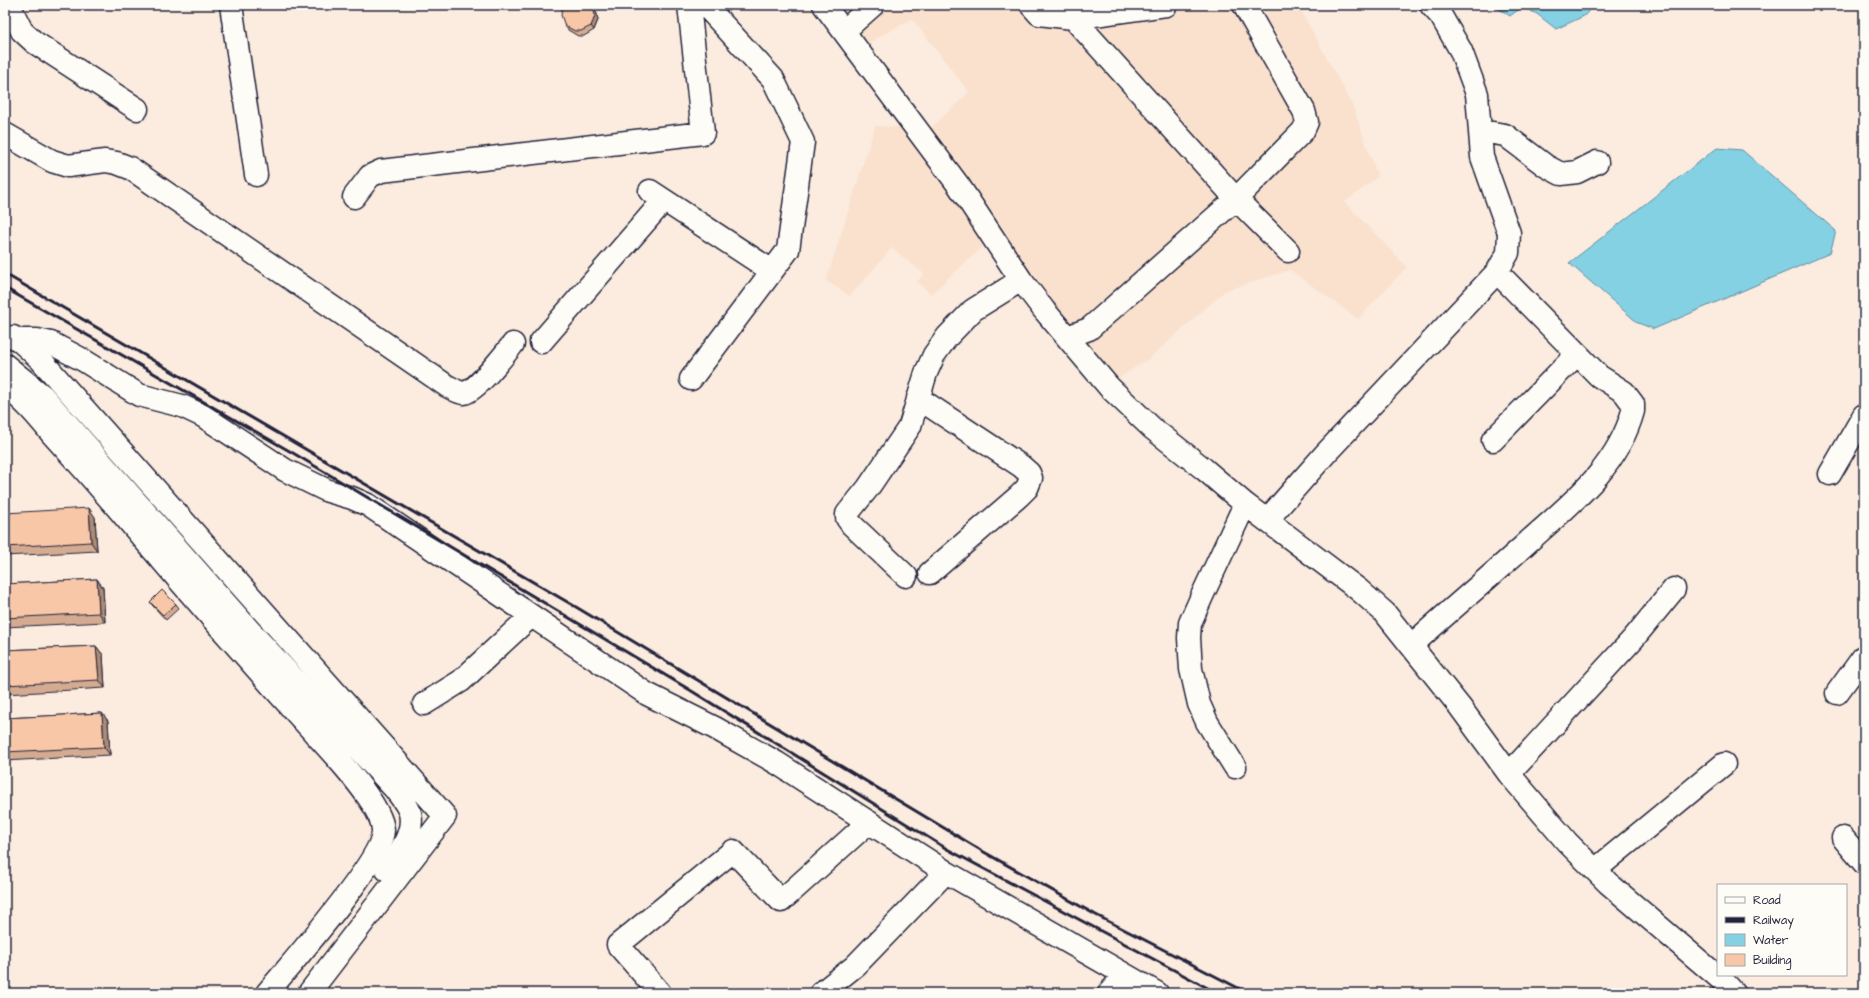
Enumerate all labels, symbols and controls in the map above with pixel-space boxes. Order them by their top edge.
legend [1717,884,1847,976]
text: Road [1753,892,1781,909]
text: Railway [1753,912,1794,930]
text: Water [1753,932,1789,949]
text: Building [1753,952,1791,970]

